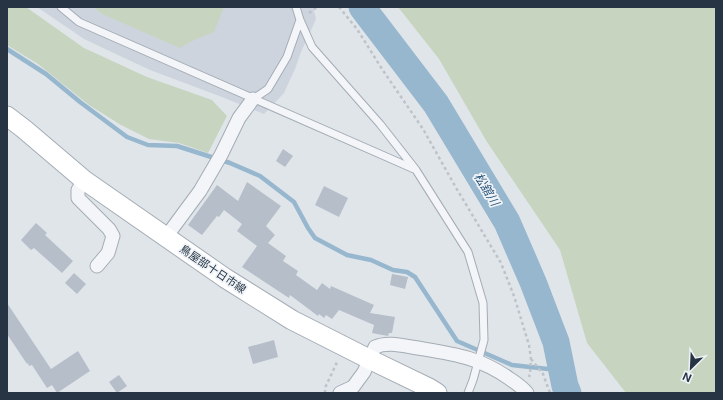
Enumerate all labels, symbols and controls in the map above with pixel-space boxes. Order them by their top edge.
water label: 松舘川 [471,170,504,210]
street label: 鳥屋部十日市線 [177,242,249,296]
north arrow [671,348,711,388]
text: N [680,369,694,385]

